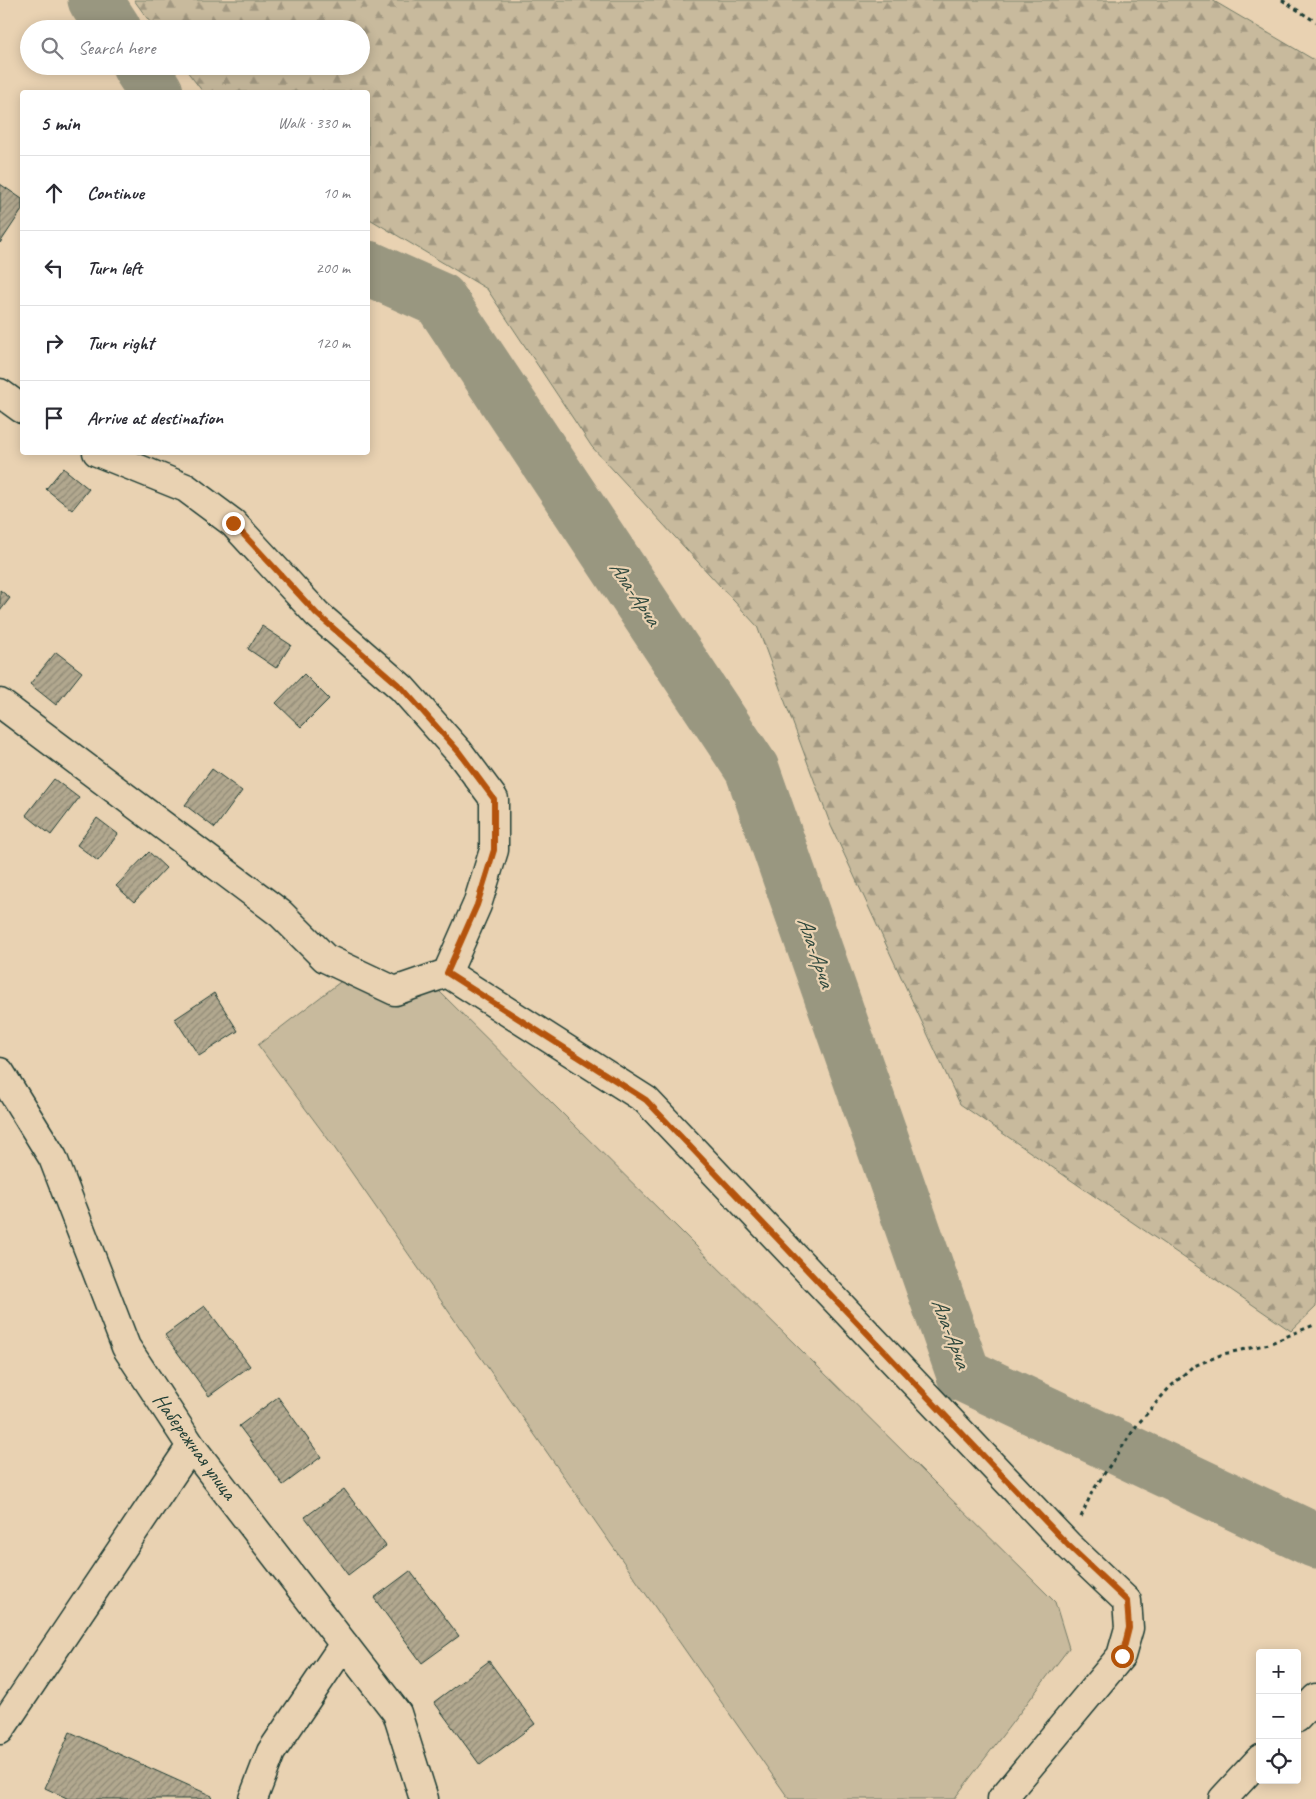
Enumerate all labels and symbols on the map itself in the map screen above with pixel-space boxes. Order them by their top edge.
route end [222,512,245,535]
water label: Ала-Арча [603,555,668,633]
water label: Ала-Арча [791,913,842,993]
water label: Ала-Арча [925,1294,978,1374]
street label: Набережная улица [147,1387,243,1506]
route start [1111,1645,1134,1668]

